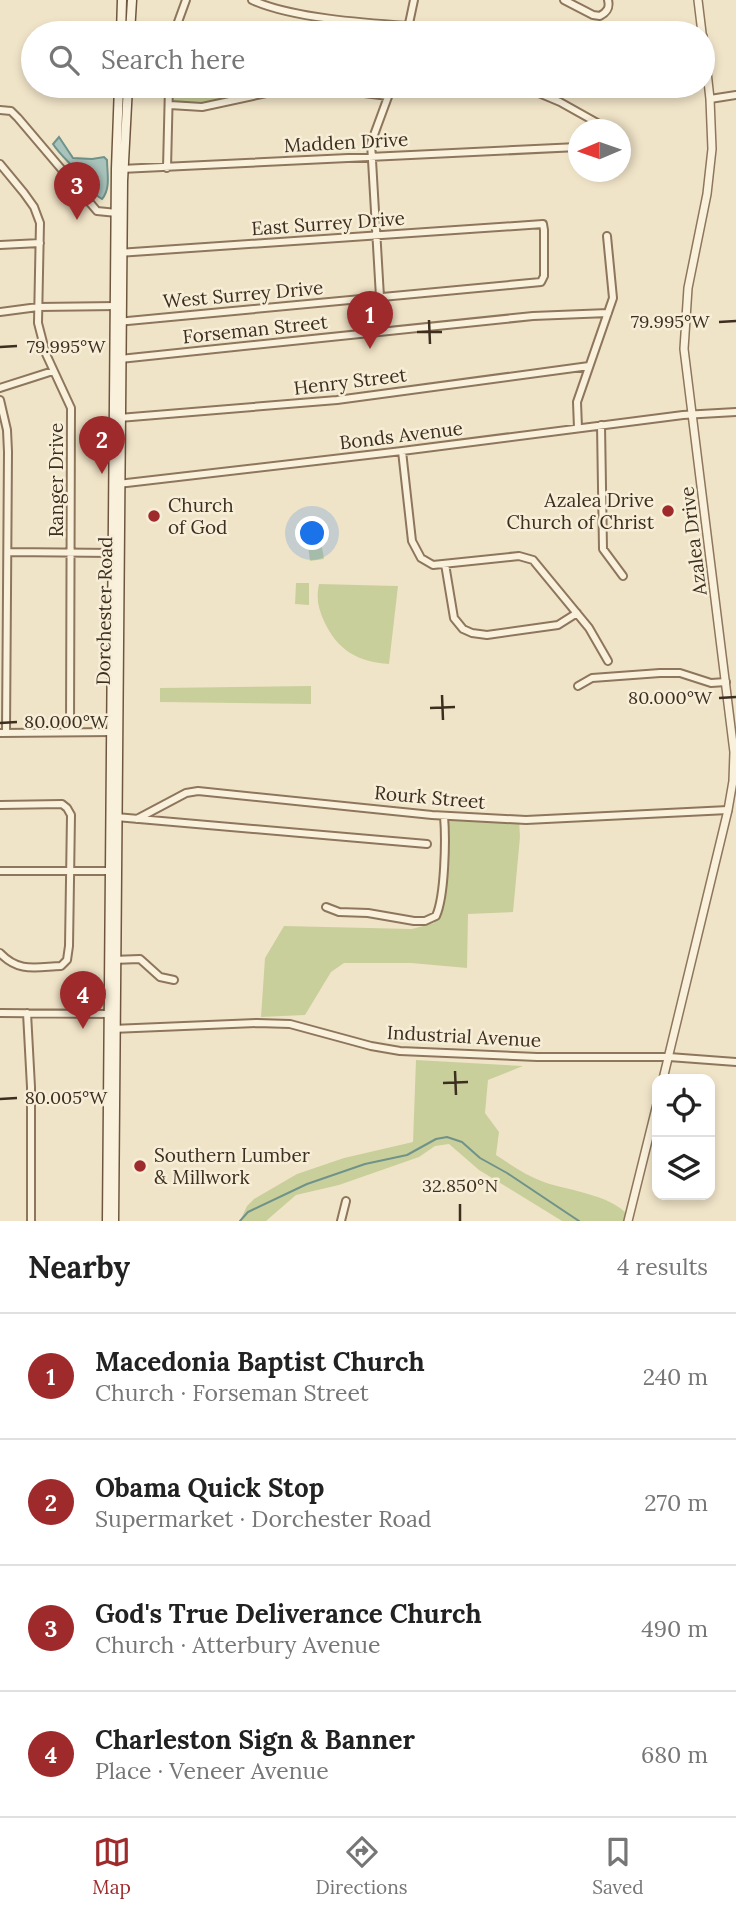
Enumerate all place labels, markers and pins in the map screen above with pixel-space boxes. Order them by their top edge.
pin: 3 [54,162,100,220]
pin: 1 [347,291,393,349]
pin: 2 [79,416,125,474]
place label: Azalea Drive Church of Christ [507,488,655,534]
place label: Church of God [168,493,234,539]
marker: Azalea Drive Church of Christ [660,503,676,519]
marker: Church of God [146,508,162,524]
pin: 4 [60,971,106,1029]
place label: Southern Lumber & Millwork [154,1143,311,1189]
marker: Southern Lumber & Millwork [132,1158,148,1174]

